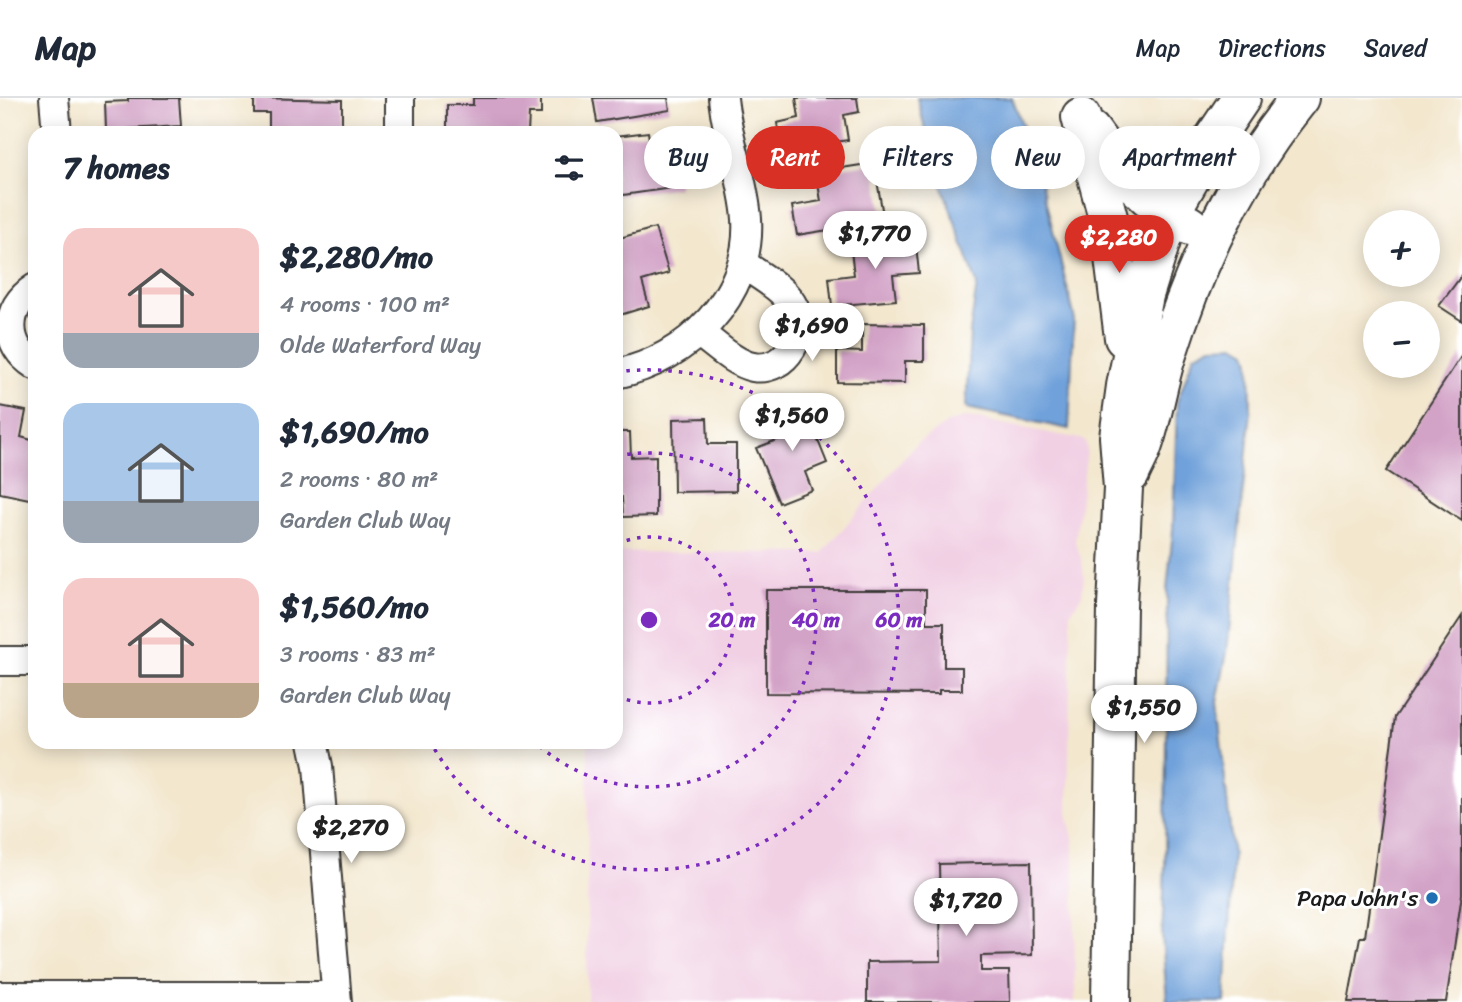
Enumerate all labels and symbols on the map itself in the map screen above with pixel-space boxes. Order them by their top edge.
pin: $1,770 [818,212,932,271]
pin: $2,280 [1062,216,1176,275]
pin: $1,690 [755,303,869,363]
pin: $1,560 [735,394,849,453]
text: 20 m [708,601,756,639]
text: 40 m [791,601,841,639]
text: 60 m [875,601,923,639]
centre of rings [637,608,661,632]
pin: $1,550 [1087,686,1201,745]
pin: $2,270 [294,806,408,865]
pin: $1,720 [909,878,1023,938]
place label: Papa John's [1297,878,1418,919]
marker: Papa John's [1424,890,1440,906]

